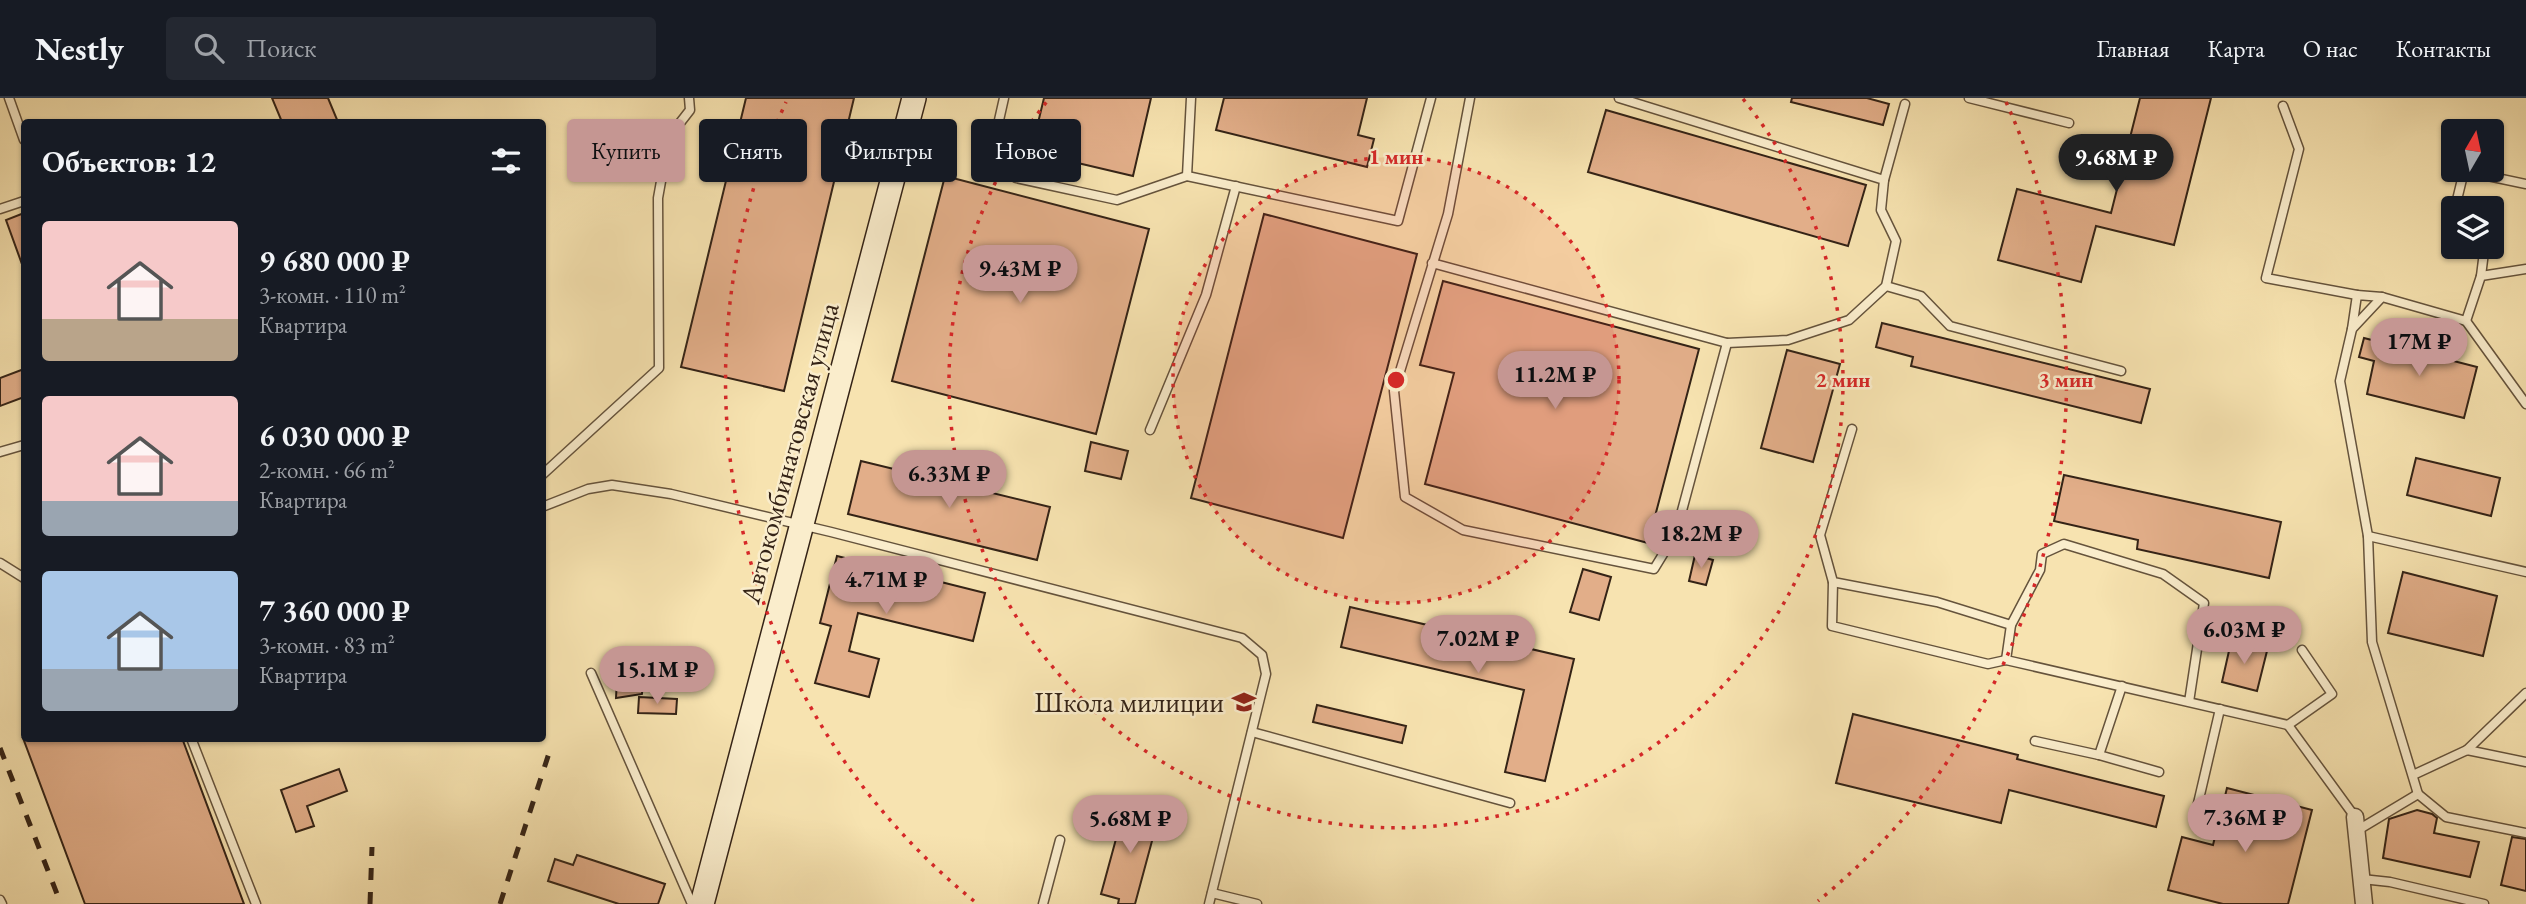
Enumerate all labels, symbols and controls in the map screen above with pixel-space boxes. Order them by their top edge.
search box [166,17,656,80]
text: Nestly [35,27,124,70]
icon: search [190,29,228,67]
text: Поиск [246,31,317,65]
text: Главная [2096,33,2170,64]
text: Карта [2208,33,2265,64]
text: О нас [2303,33,2358,64]
text: Контакты [2396,33,2491,64]
chip: Купить [567,119,685,182]
chip: Снять [699,119,807,182]
chip: Фильтры [821,119,957,182]
chip: Новое [971,119,1081,182]
north arrow [2441,119,2504,182]
map controls [2441,119,2504,259]
pin: 9.68M ₽ [2051,134,2181,194]
text: Объектов: 12 [42,142,216,181]
icon: filters [487,142,525,180]
text: 9.68M ₽ [2075,142,2157,172]
text: 1 мин [1369,143,1423,170]
button: layers [2441,196,2504,259]
text: 9 680 000 ₽ [259,241,410,280]
pin: 9.43M ₽ [955,246,1085,305]
icon: home [98,249,182,333]
text: 9.43M ₽ [979,253,1061,283]
text: 3-комн. · 110 m² [259,280,406,310]
street label: Автокомбинатовская улица [731,298,847,608]
text: Квартира [259,310,347,340]
pin: 17M ₽ [2370,318,2468,378]
text: 17M ₽ [2386,326,2452,356]
pin: 11.2M ₽ [1490,352,1620,411]
text: 11.2M ₽ [1514,359,1596,389]
text: 2 мин [1816,366,1870,393]
text: 3 мин [2039,366,2093,393]
centre of rings [1384,368,1408,392]
text: 6 030 000 ₽ [259,416,410,455]
icon: home [98,424,182,508]
pin: 6.33M ₽ [884,450,1014,510]
text: 2-комн. · 66 m² [259,455,395,485]
text: 6.33M ₽ [908,458,990,488]
text: Квартира [259,485,347,515]
pin: 18.2M ₽ [1636,510,1766,570]
text: 18.2M ₽ [1660,518,1742,548]
pin: 4.71M ₽ [821,556,951,616]
text: 4.71M ₽ [845,564,927,594]
text: 7 360 000 ₽ [259,591,410,630]
icon: home [98,599,182,683]
pin: 6.03M ₽ [2179,606,2309,666]
text: 6.03M ₽ [2203,614,2285,644]
pin: 7.02M ₽ [1413,616,1543,675]
text: 7.02M ₽ [1437,623,1519,653]
text: 3-комн. · 83 m² [259,630,395,660]
pin: 15.1M ₽ [592,646,722,706]
text: 15.1M ₽ [616,654,698,684]
text: Квартира [259,660,347,690]
place label: Школа милиции [1034,684,1224,720]
school or university icon: Школа милиции [1230,688,1258,716]
pin: 7.36M ₽ [2180,794,2310,854]
pin: 5.68M ₽ [1065,796,1195,855]
text: 7.36M ₽ [2204,802,2286,832]
text: 5.68M ₽ [1089,803,1171,833]

